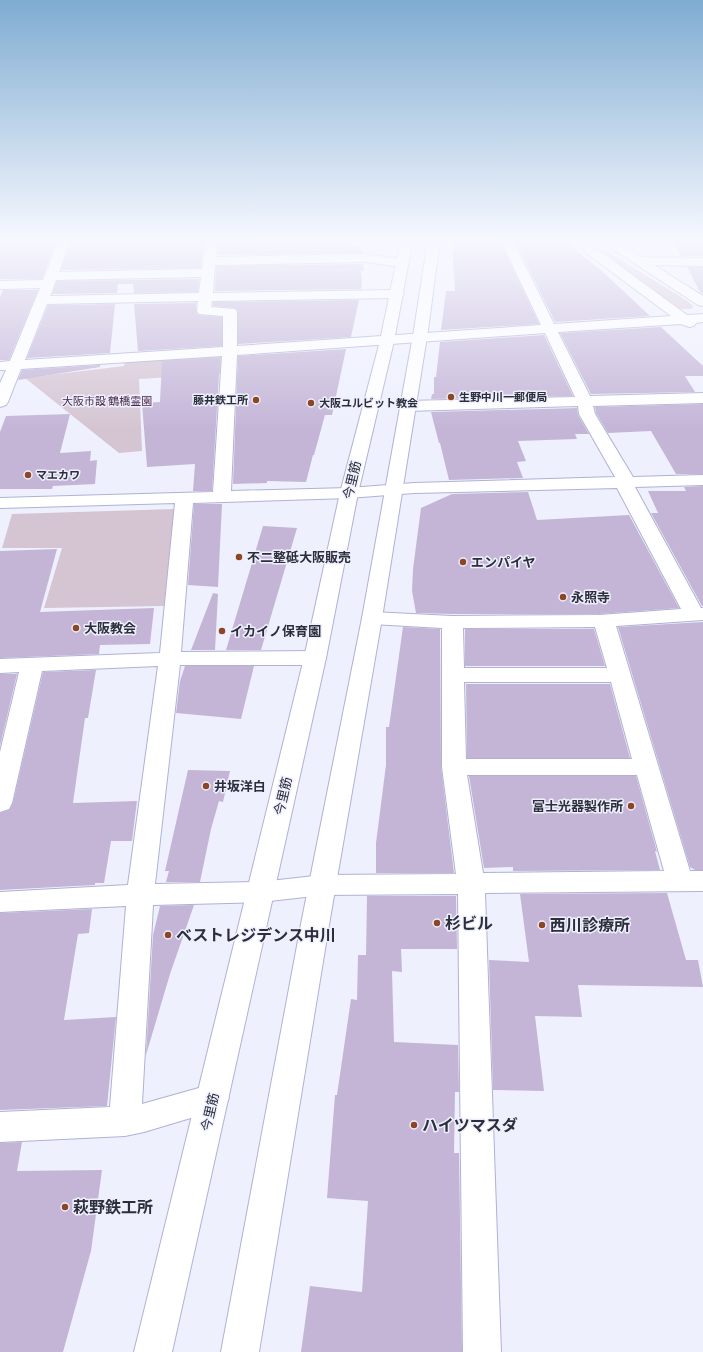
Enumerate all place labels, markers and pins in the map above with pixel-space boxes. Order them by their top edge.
place label: 生野中川一郵便局 [459,391,547,404]
marker: 生野中川一郵便局 [446,392,456,402]
place label: 藤井鉄工所 [193,394,248,407]
marker: 藤井鉄工所 [251,395,261,405]
place label: 大阪ユルビット教会 [319,397,418,410]
marker: 大阪ユルビット教会 [306,398,316,408]
place label: マエカワ [36,469,80,482]
marker: マエカワ [23,470,33,480]
place label: 不二整砥大阪販売 [247,550,351,565]
marker: 不二整砥大阪販売 [234,552,244,562]
place label: エンパイヤ [471,555,536,570]
marker: エンパイヤ [458,557,468,567]
place label: 永照寺 [571,590,610,605]
marker: 永照寺 [558,592,568,602]
place label: 大阪教会 [84,621,136,636]
marker: 大阪教会 [71,623,81,633]
place label: イカイノ保育園 [230,624,321,639]
marker: イカイノ保育園 [217,626,227,636]
place label: 井坂洋白 [214,779,266,794]
marker: 井坂洋白 [201,781,211,791]
place label: 富士光器製作所 [532,799,623,814]
marker: 富士光器製作所 [626,801,636,811]
place label: 杉ビル [445,914,493,933]
place label: 西川診療所 [550,916,630,935]
marker: 杉ビル [432,918,442,928]
marker: 西川診療所 [537,920,547,930]
place label: ベストレジデンス中川 [176,926,336,945]
marker: ベストレジデンス中川 [163,930,173,940]
place label: ハイツマスダ [422,1116,518,1135]
marker: ハイツマスダ [409,1120,419,1130]
place label: 萩野鉄工所 [73,1198,153,1217]
marker: 萩野鉄工所 [60,1202,70,1212]

